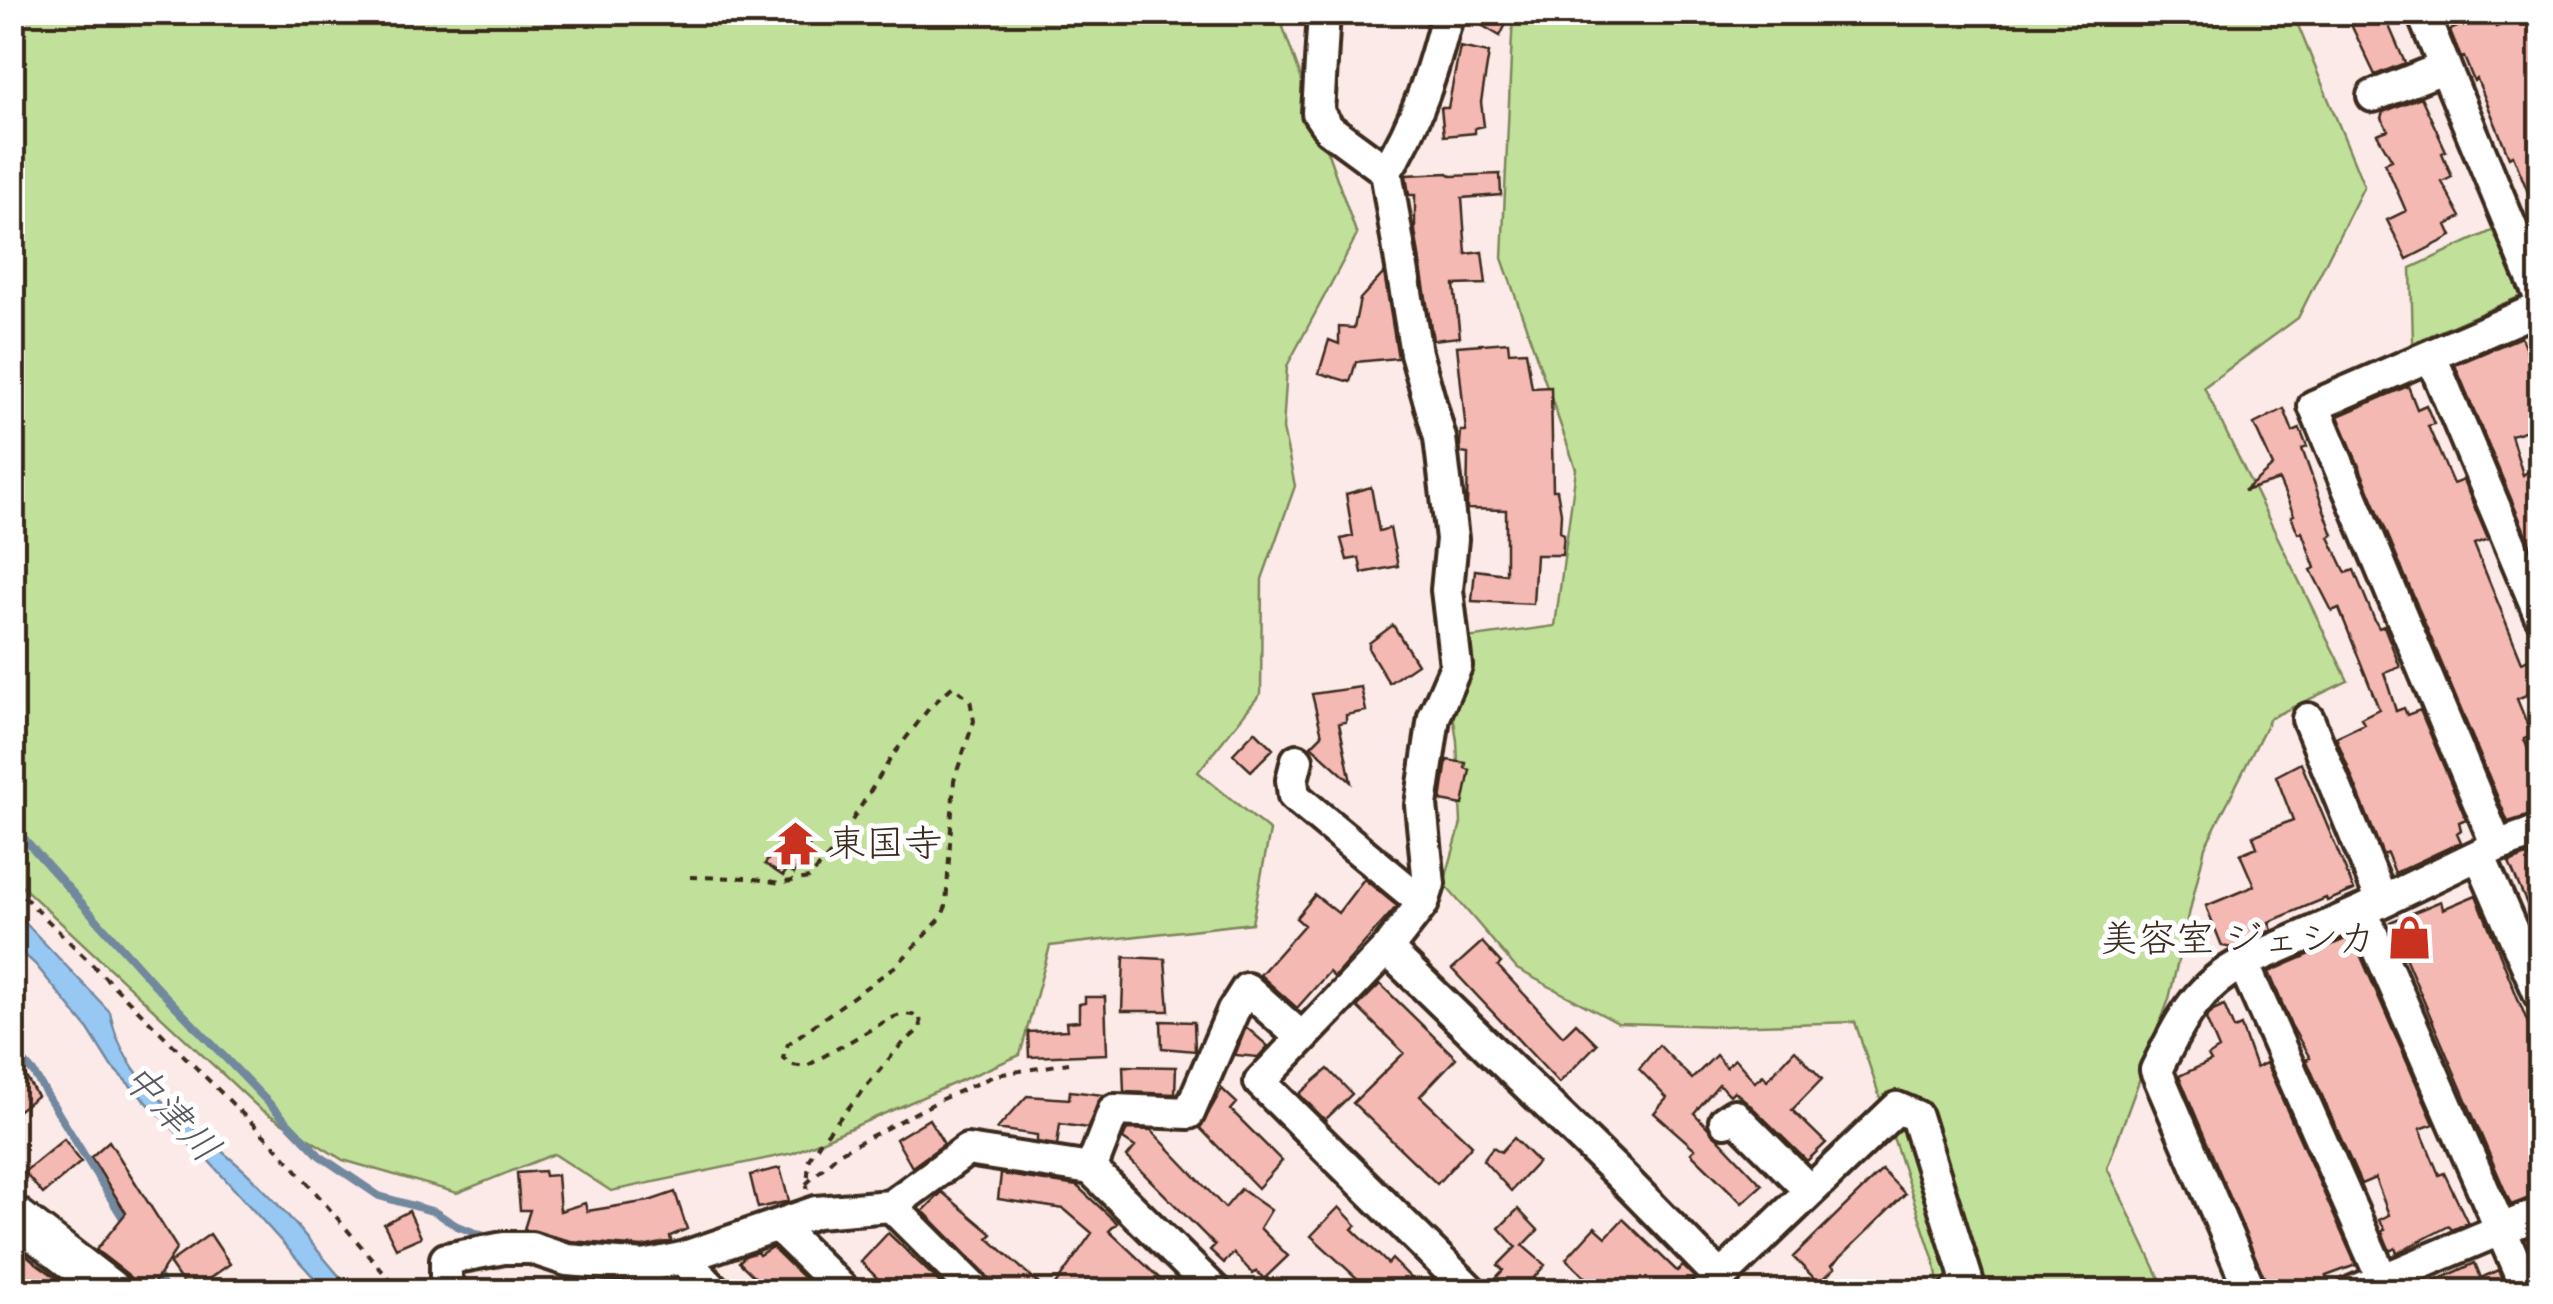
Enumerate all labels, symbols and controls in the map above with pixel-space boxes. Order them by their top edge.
place label: 東国寺 [828,810,942,877]
temple icon: 東国寺 [771,819,819,867]
place label: 美容室 ジェシカ [2100,905,2376,972]
shop icon: 美容室 ジェシカ [2385,914,2433,962]
water label: 中津川 [104,1045,239,1180]

